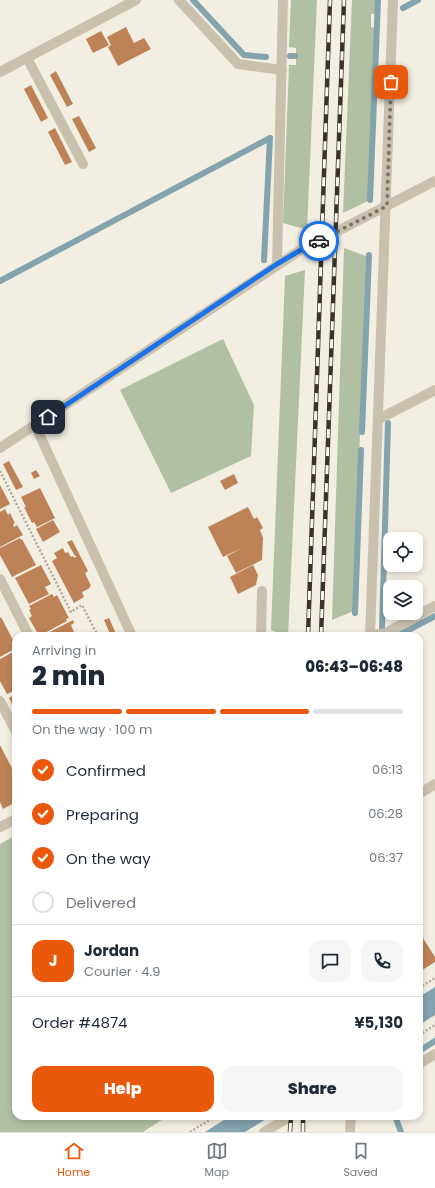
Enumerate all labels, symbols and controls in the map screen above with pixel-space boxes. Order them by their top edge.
pin [374,65,408,99]
icon: bag [380,71,402,93]
courier [299,221,339,261]
icon: car [308,230,330,252]
pin [31,400,65,434]
icon: home [37,406,59,428]
map controls [383,532,423,620]
button: locate [383,532,423,572]
button: layers [383,580,423,620]
text: Arriving in [32,641,96,660]
text: 06:43–06:48 [305,656,403,677]
text: 2 min [32,658,105,694]
text: On the way · 100 m [32,720,152,739]
icon: check [32,759,54,781]
text: Confirmed [66,760,146,781]
text: 06:13 [372,760,403,779]
icon: check [32,803,54,825]
text: Preparing [66,804,139,825]
text: 06:28 [368,804,403,823]
icon: check [32,847,54,869]
text: On the way [66,848,151,869]
text: 06:37 [369,848,403,867]
text: Delivered [66,892,136,913]
text: Jordan [84,940,139,961]
button: chat [309,940,351,982]
button: phone [361,940,403,982]
text: J [49,950,57,971]
text: Courier · 4.9 [84,962,160,981]
text: Order #4874 [32,1012,128,1033]
text: ¥5,130 [354,1012,403,1033]
button: Help [32,1066,214,1112]
button: Share [222,1066,403,1112]
tab: Home [57,1140,90,1181]
tab: Map [205,1140,229,1181]
tab: Saved [343,1140,378,1181]

